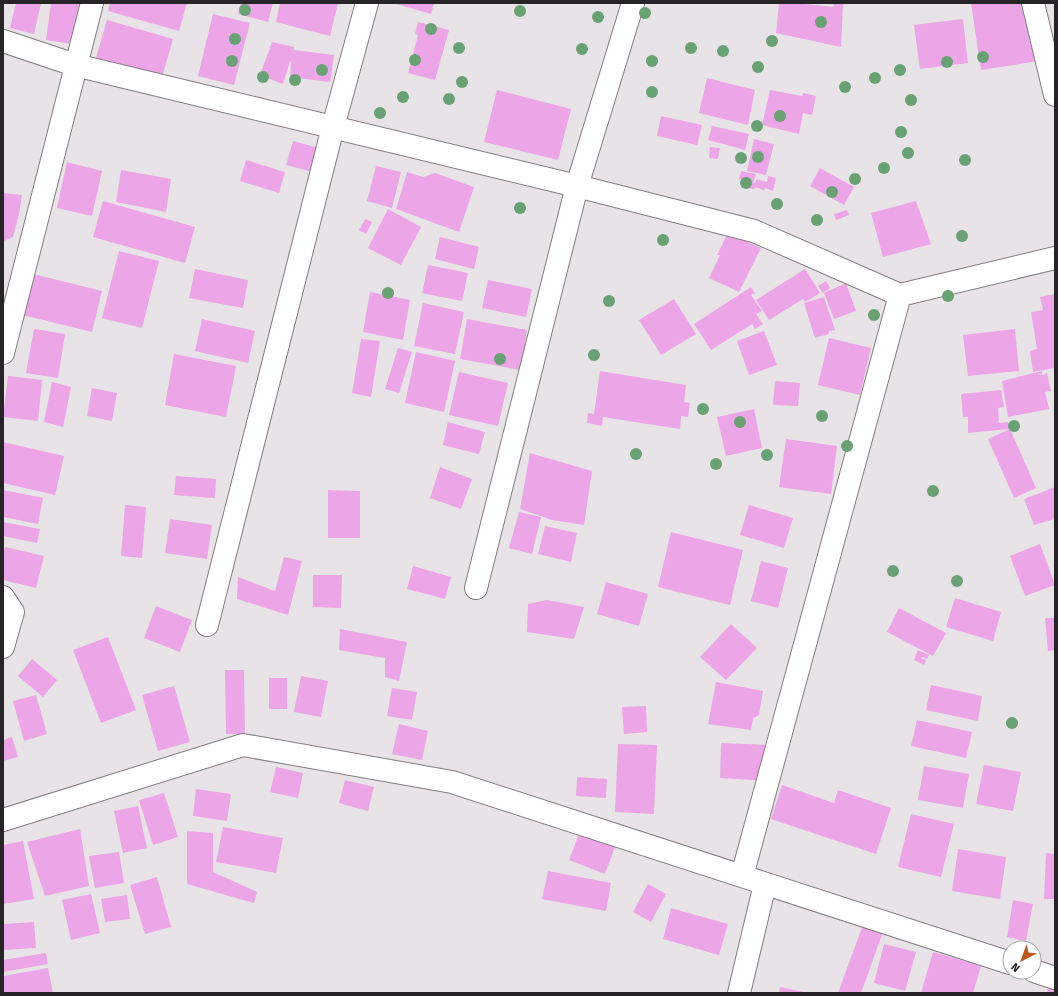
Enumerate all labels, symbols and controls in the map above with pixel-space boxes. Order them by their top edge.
north arrow [1002,940,1042,980]
text: N [1009,960,1023,974]

